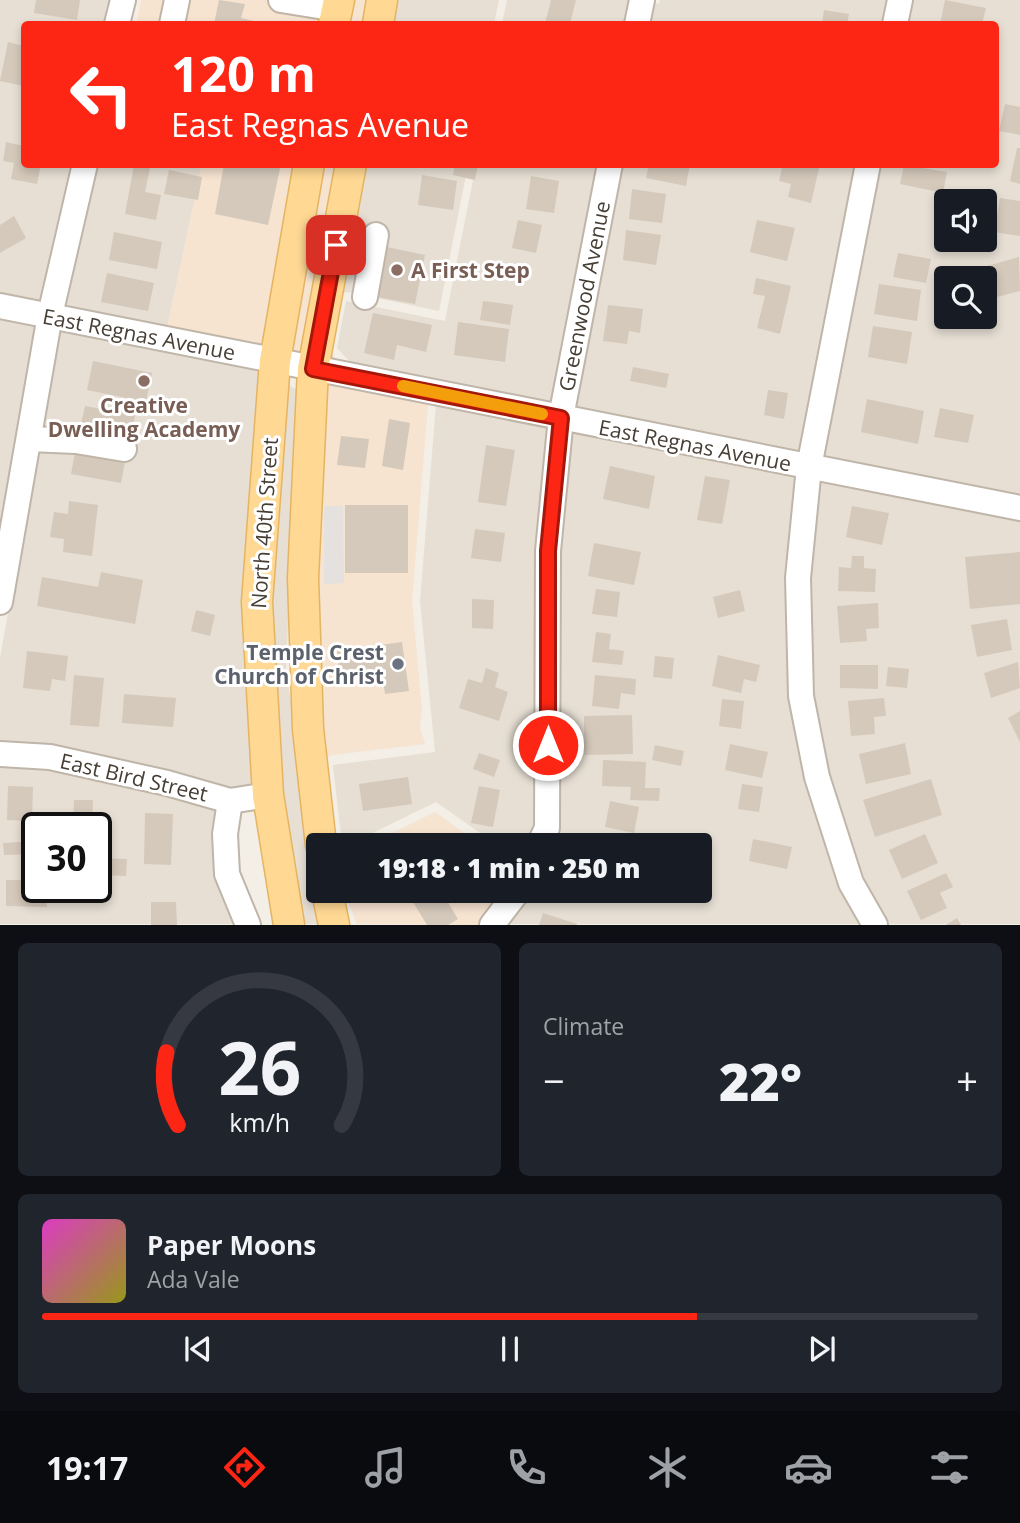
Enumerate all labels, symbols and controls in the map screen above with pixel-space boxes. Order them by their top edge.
text: 120 m [171,40,316,106]
icon: left [56,49,147,140]
text: East Regnas Avenue [171,103,469,146]
map controls [934,189,997,329]
button: sound [934,189,997,252]
street label: Greenwood Avenue [552,198,616,394]
pin [306,215,366,275]
icon: arrive [317,226,355,264]
place label: A First Step [411,256,530,284]
marker: A First Step [389,262,405,278]
button: search [934,266,997,329]
street label: East Regnas Avenue [40,302,238,366]
marker: Creative Dwelling Academy [136,373,152,389]
place label: Creative Dwelling Academy [48,391,240,443]
street label: East Regnas Avenue [596,413,794,477]
street label: North 40th Street [244,437,284,609]
place label: Temple Crest Church of Christ [214,638,384,690]
marker: Temple Crest Church of Christ [390,656,406,672]
position arrow [511,708,585,782]
street label: East Bird Street [57,746,211,808]
speed limit sign: 30 [21,812,112,903]
text: 19:18 · 1 min · 250 m [378,850,640,886]
text: Climate [543,1010,624,1042]
text: 26 [218,1018,301,1117]
text: 22° [719,1045,802,1116]
text: − [543,1054,565,1106]
text: + [956,1054,978,1106]
text: km/h [229,1105,290,1139]
text: Paper Moons [147,1227,316,1263]
text: Ada Vale [147,1263,240,1295]
icon: previous [179,1330,217,1368]
icon: pause [491,1330,529,1368]
icon: next [803,1330,841,1368]
icon: directions [220,1443,269,1492]
icon: music [361,1443,410,1492]
icon: phone [502,1443,551,1492]
icon: climate [643,1443,692,1492]
icon: car [784,1443,833,1492]
icon: filters [925,1443,974,1492]
text: 19:17 [46,1446,128,1489]

